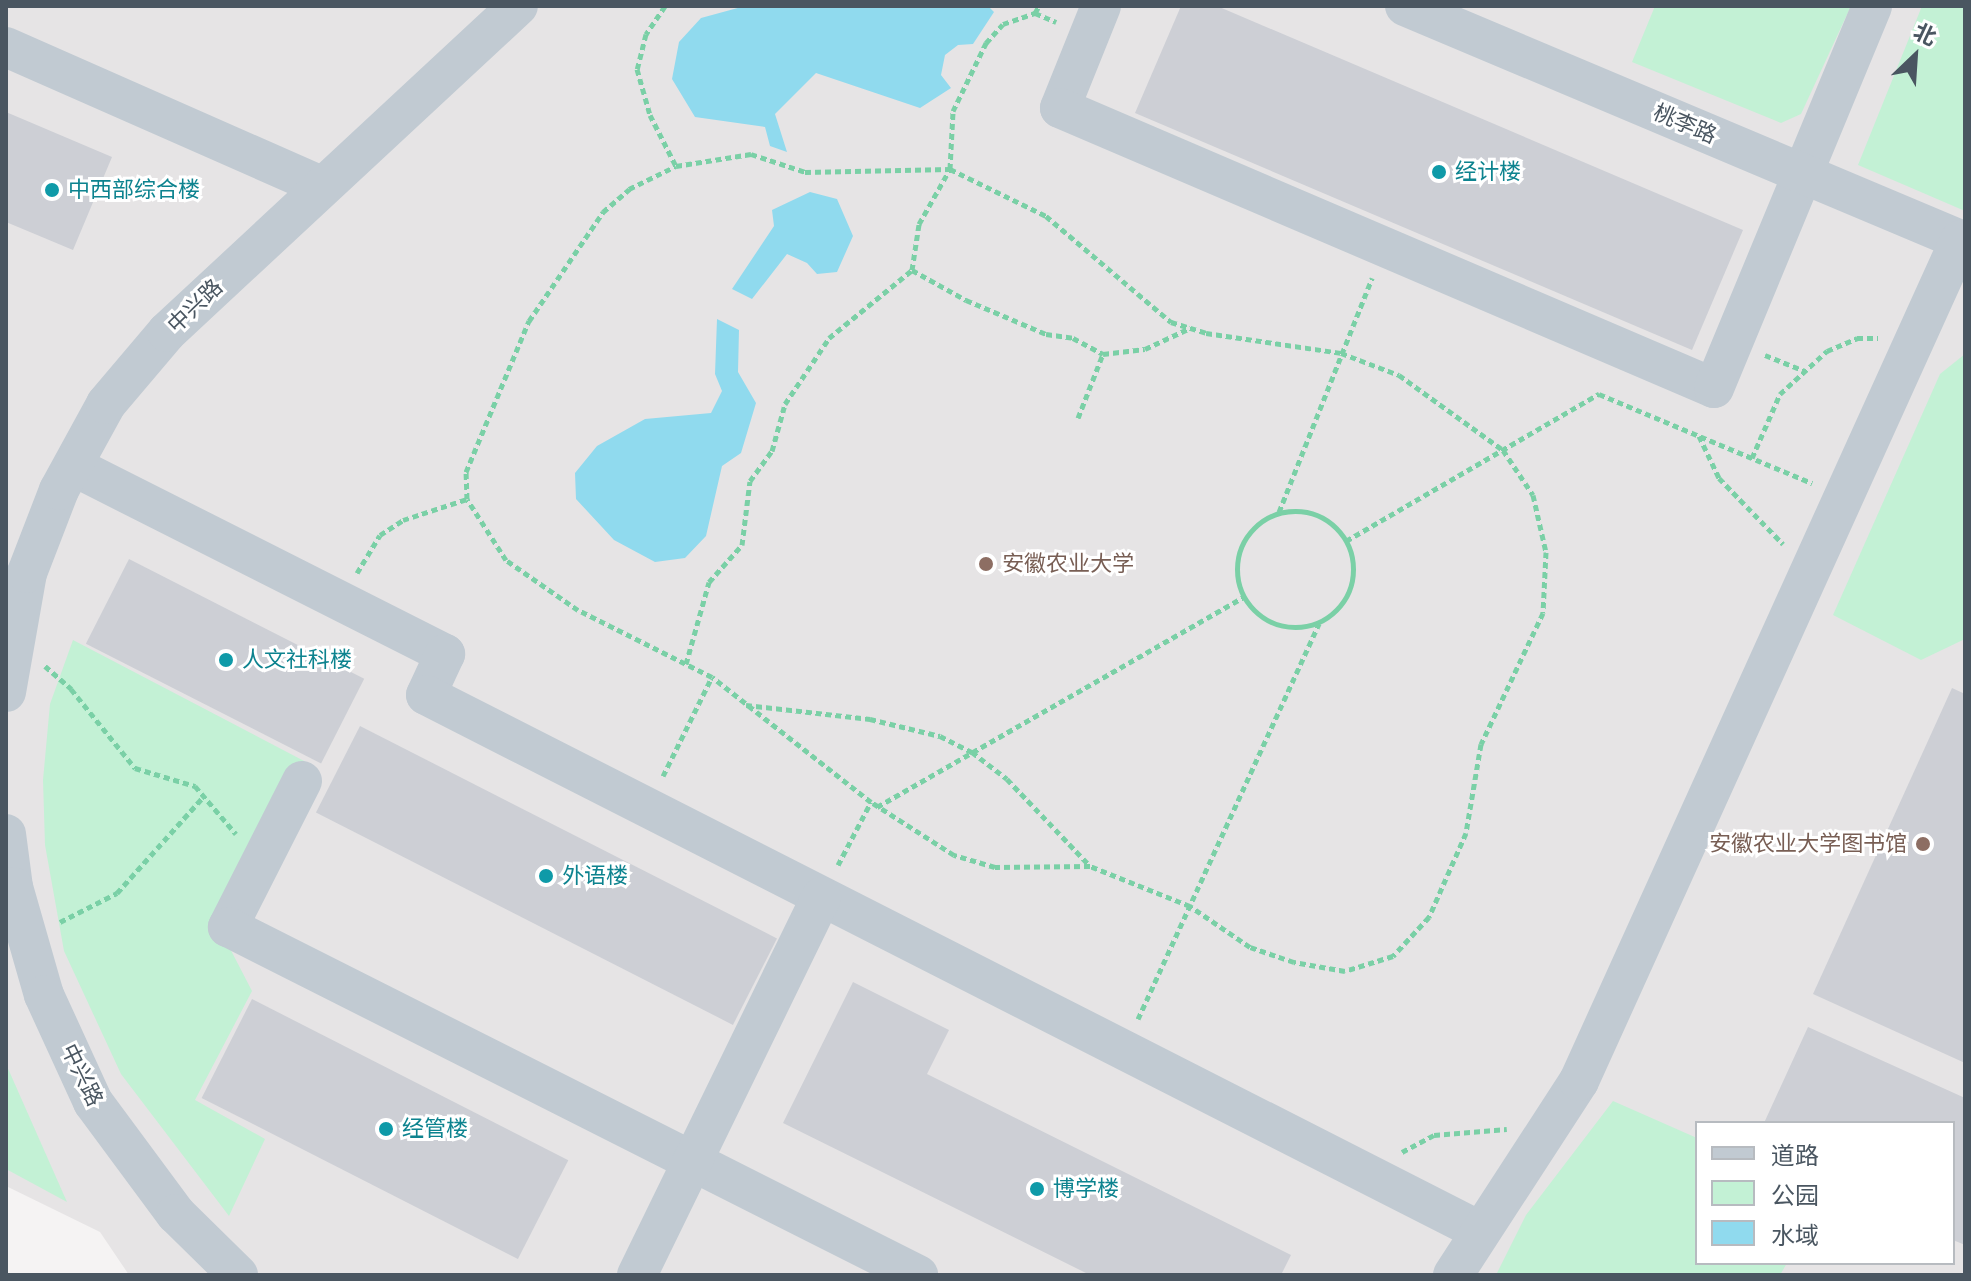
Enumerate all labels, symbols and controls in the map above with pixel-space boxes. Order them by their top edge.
north arrow [1875,16,1955,96]
text: 北 [1909,17,1941,52]
street label: 桃李路 [1649,99,1721,149]
place label: 经计楼 [1455,159,1521,185]
marker: 经计楼 [1430,163,1448,181]
place label: 中西部综合楼 [68,177,200,203]
marker: 中西部综合楼 [43,181,61,199]
street label: 中兴路 [162,274,228,338]
place label: 安徽农业大学 [1002,551,1134,577]
marker: 安徽农业大学 [977,555,995,573]
place label: 人文社科楼 [242,647,352,673]
marker: 人文社科楼 [217,651,235,669]
place label: 安徽农业大学图书馆 [1709,831,1907,857]
marker: 安徽农业大学图书馆 [1914,835,1932,853]
place label: 外语楼 [562,863,628,889]
marker: 外语楼 [537,867,555,885]
street label: 中兴路 [56,1040,108,1110]
place label: 经管楼 [402,1116,468,1142]
marker: 经管楼 [377,1120,395,1138]
legend [1695,1121,1955,1265]
text: 道路 [1771,1140,1819,1170]
place label: 博学楼 [1053,1176,1119,1202]
marker: 博学楼 [1028,1180,1046,1198]
text: 公园 [1771,1180,1819,1210]
text: 水域 [1771,1220,1819,1250]

